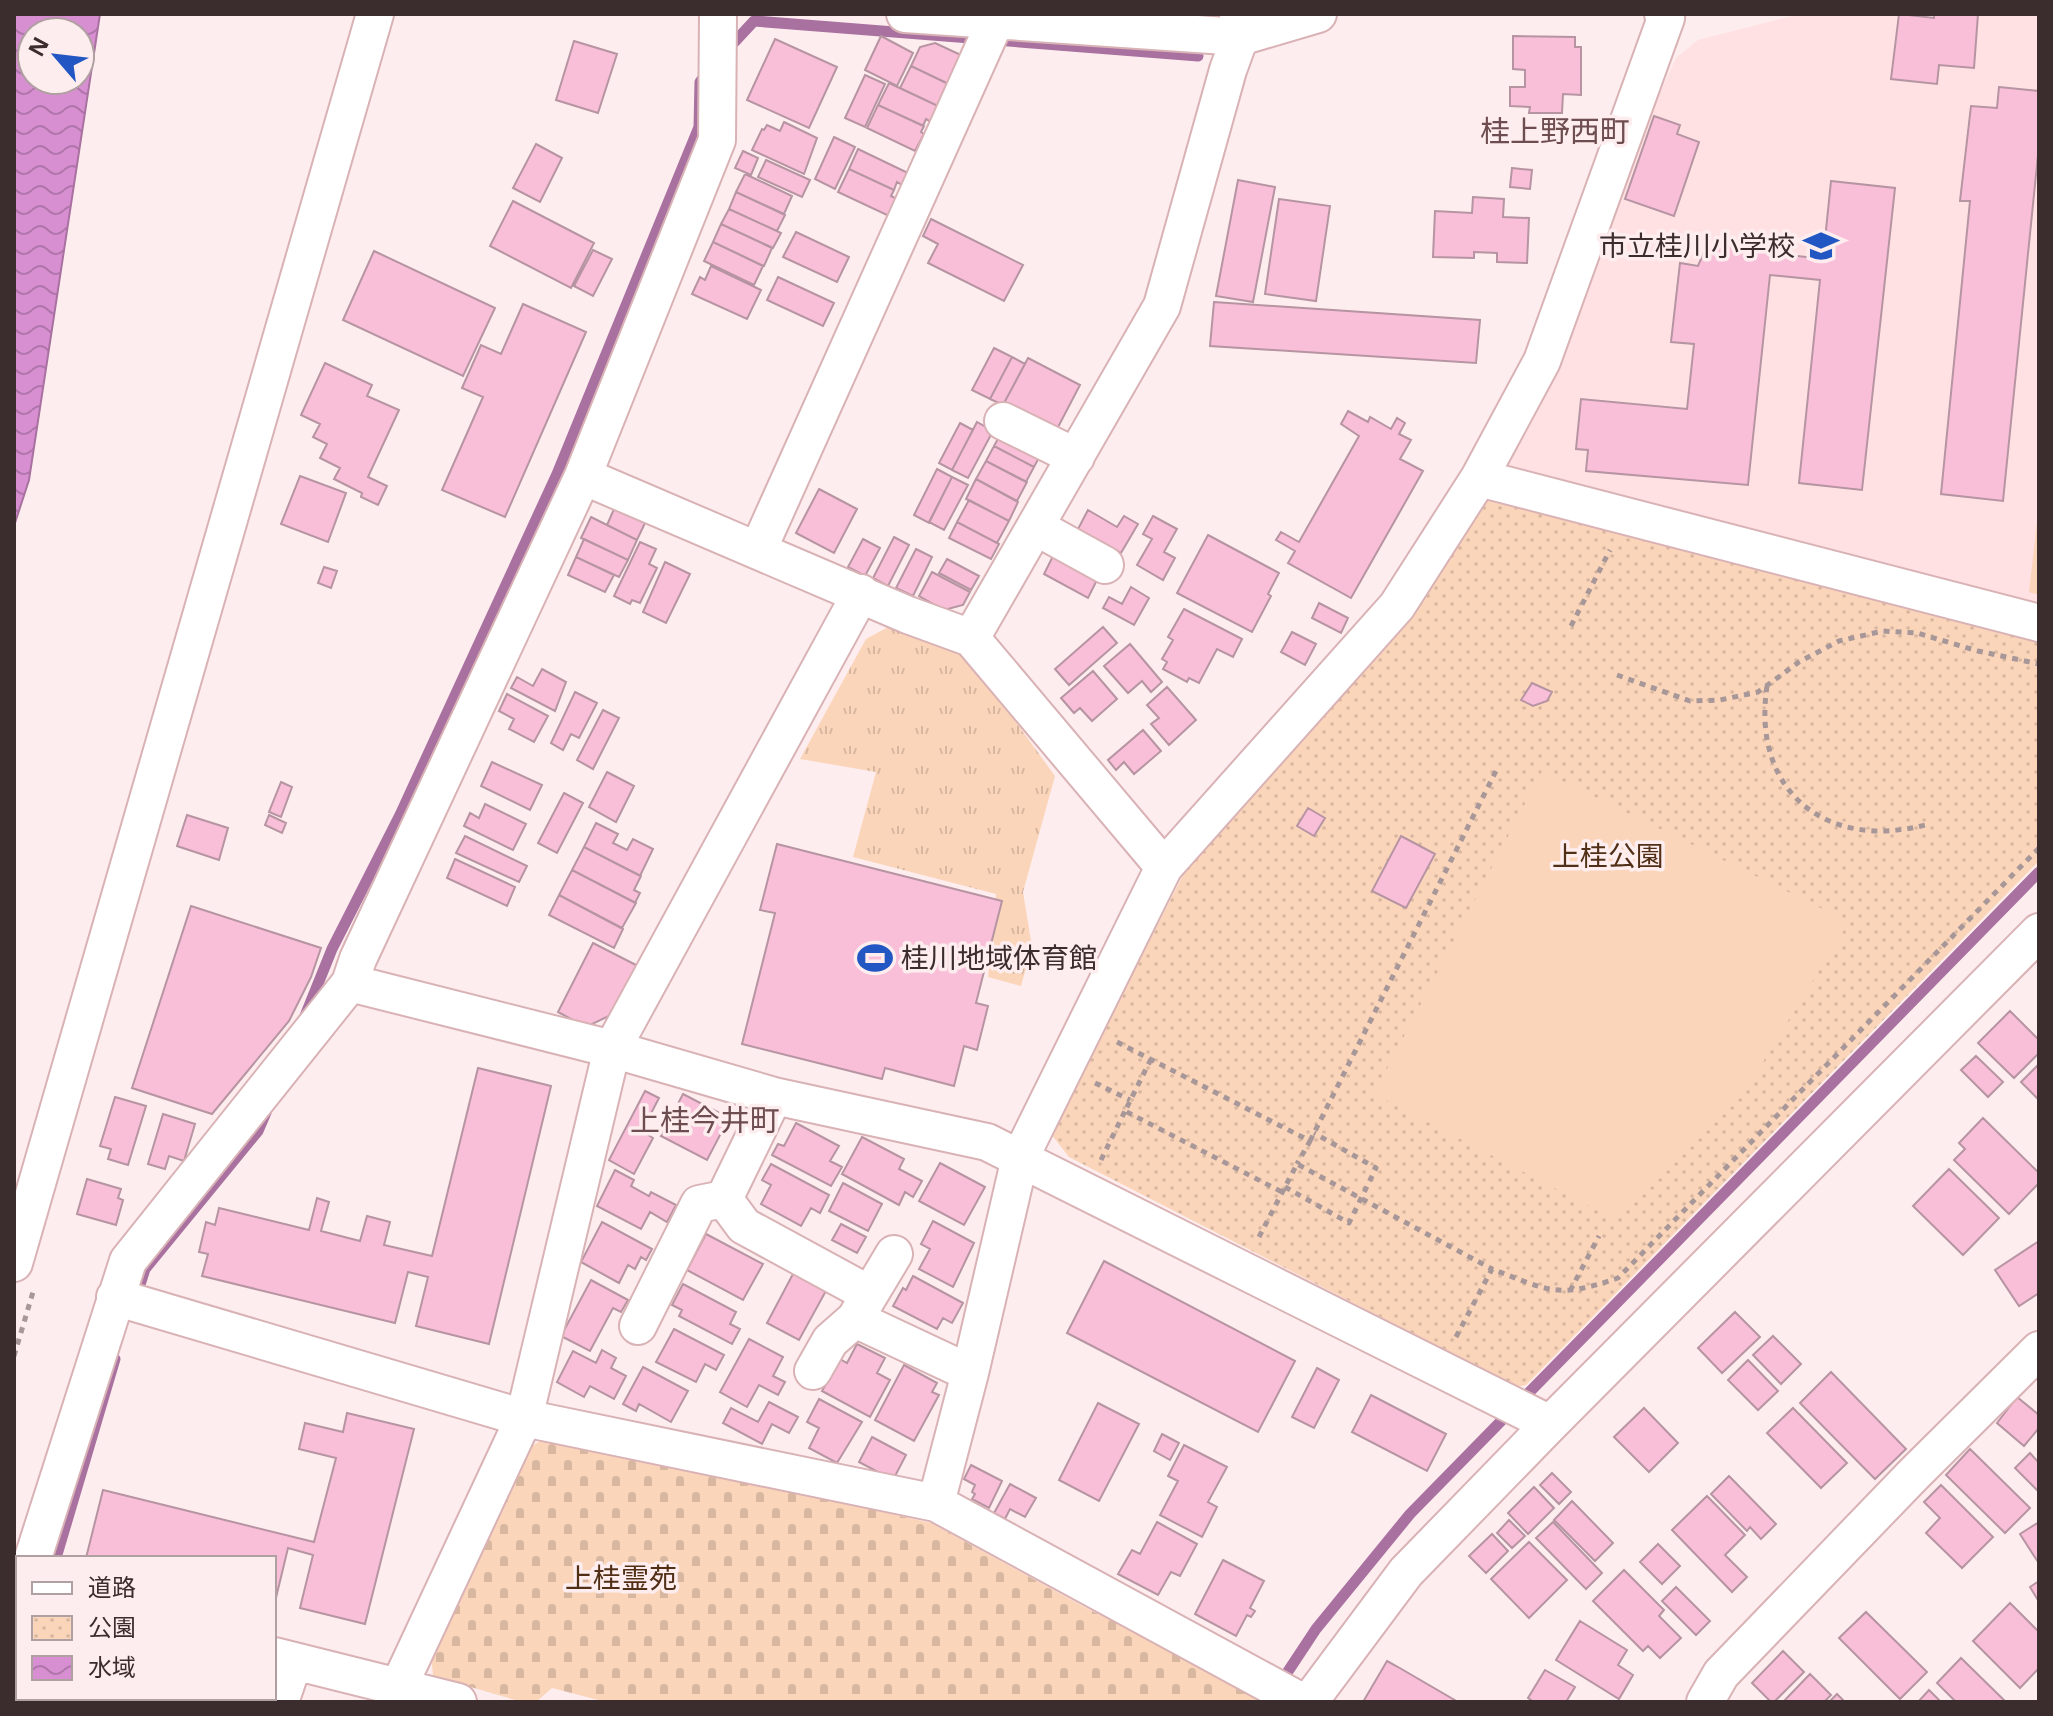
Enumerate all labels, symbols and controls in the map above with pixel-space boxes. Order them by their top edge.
north arrow [16,16,96,96]
text: N [20,31,55,61]
district label: 桂上野西町 [1480,110,1630,151]
place label: 市立桂川小学校 [1599,226,1795,264]
school or university icon: 市立桂川小学校 [1802,227,1840,265]
park label: 上桂公園 [1552,836,1664,874]
place label: 桂川地域体育館 [901,938,1097,976]
sports icon: 桂川地域体育館 [856,939,894,977]
district label: 上桂今井町 [630,1099,780,1140]
legend [16,1556,276,1700]
park label: 上桂霊苑 [565,1558,677,1596]
text: 道路 [88,1570,136,1603]
text: 公園 [88,1610,136,1643]
text: 水域 [88,1650,136,1683]

